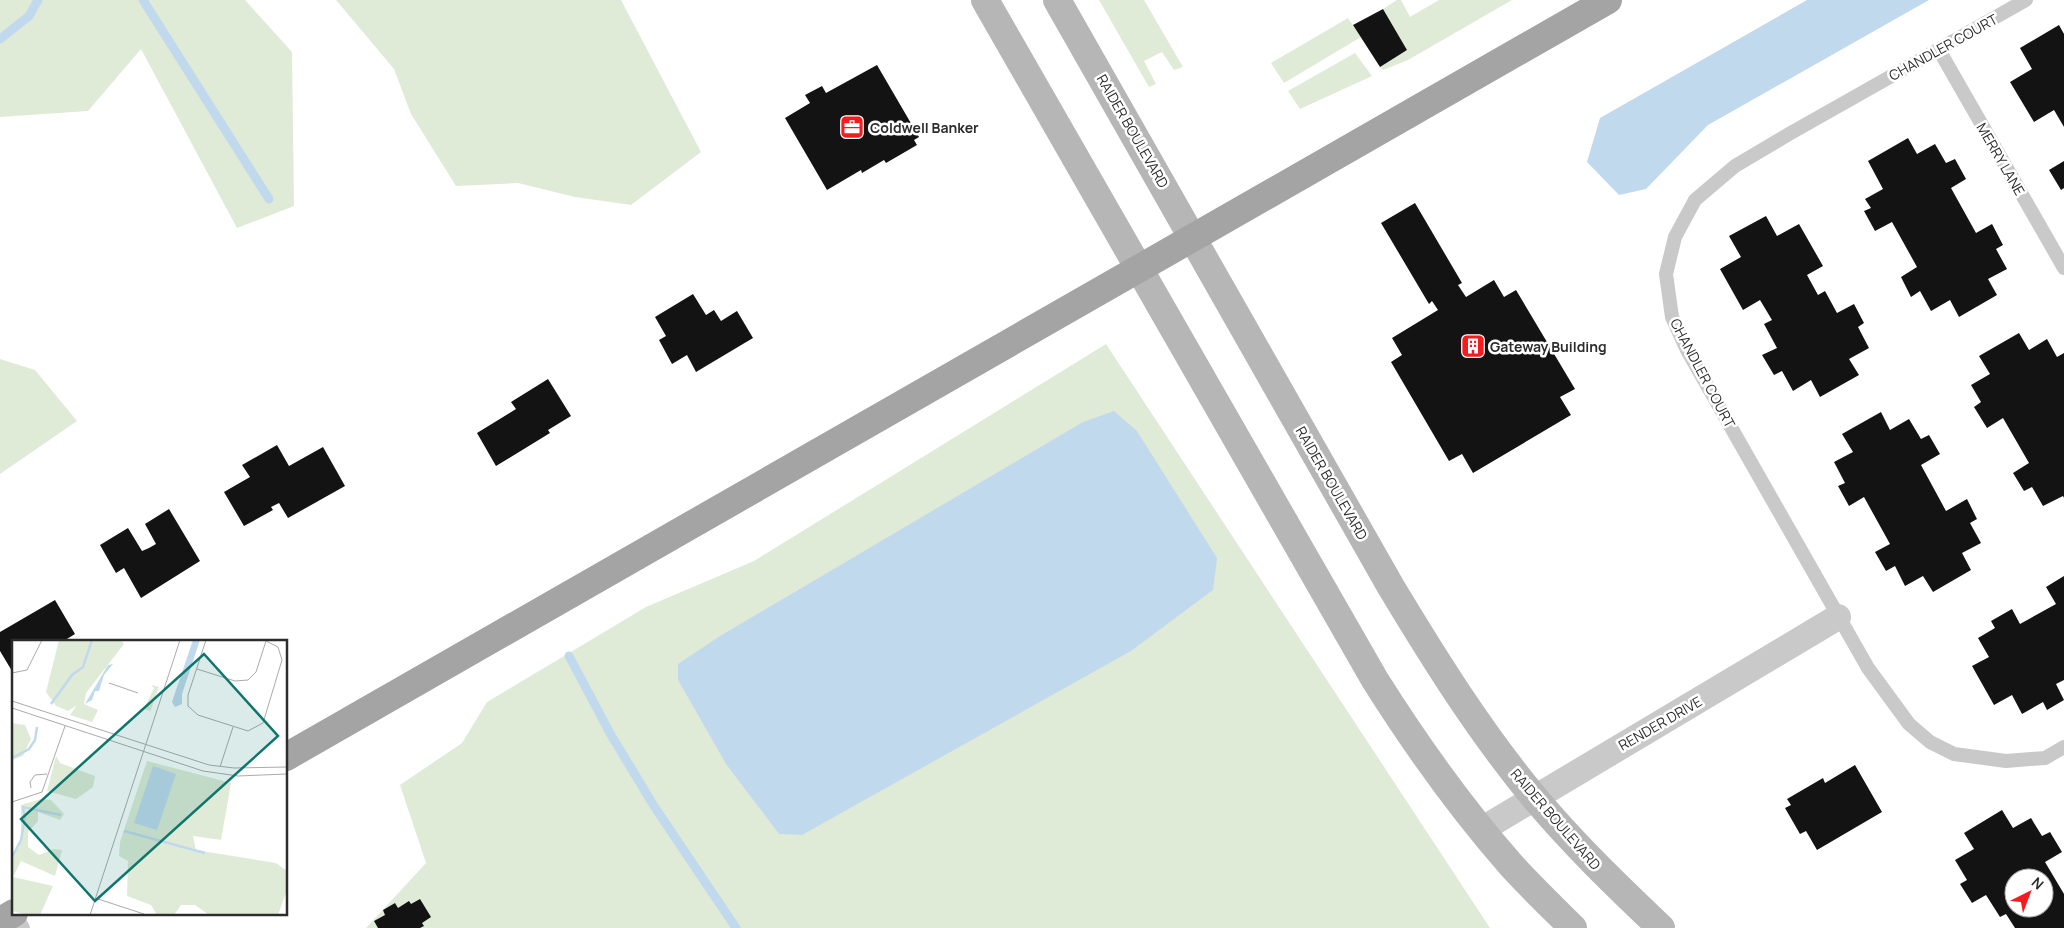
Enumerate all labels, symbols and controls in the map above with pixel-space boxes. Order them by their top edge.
street label: CHANDLER COURT [1885,9,2001,85]
street label: RAIDER BOULEVARD [1093,71,1173,191]
office icon: Coldwell Banker [839,114,865,140]
place label: Coldwell Banker [870,118,979,137]
street label: MERRY LANE [1973,119,2029,199]
street label: CHANDLER COURT [1666,315,1740,432]
building icon: Gateway Building [1460,333,1486,359]
place label: Gateway Building [1490,337,1607,356]
street label: RAIDER BOULEVARD [1292,423,1372,543]
inset map [12,640,288,916]
street label: RENDER DRIVE [1615,691,1705,755]
street label: RAIDER BOULEVARD [1507,764,1605,874]
north arrow [2004,868,2054,918]
text: N [2028,873,2048,893]

